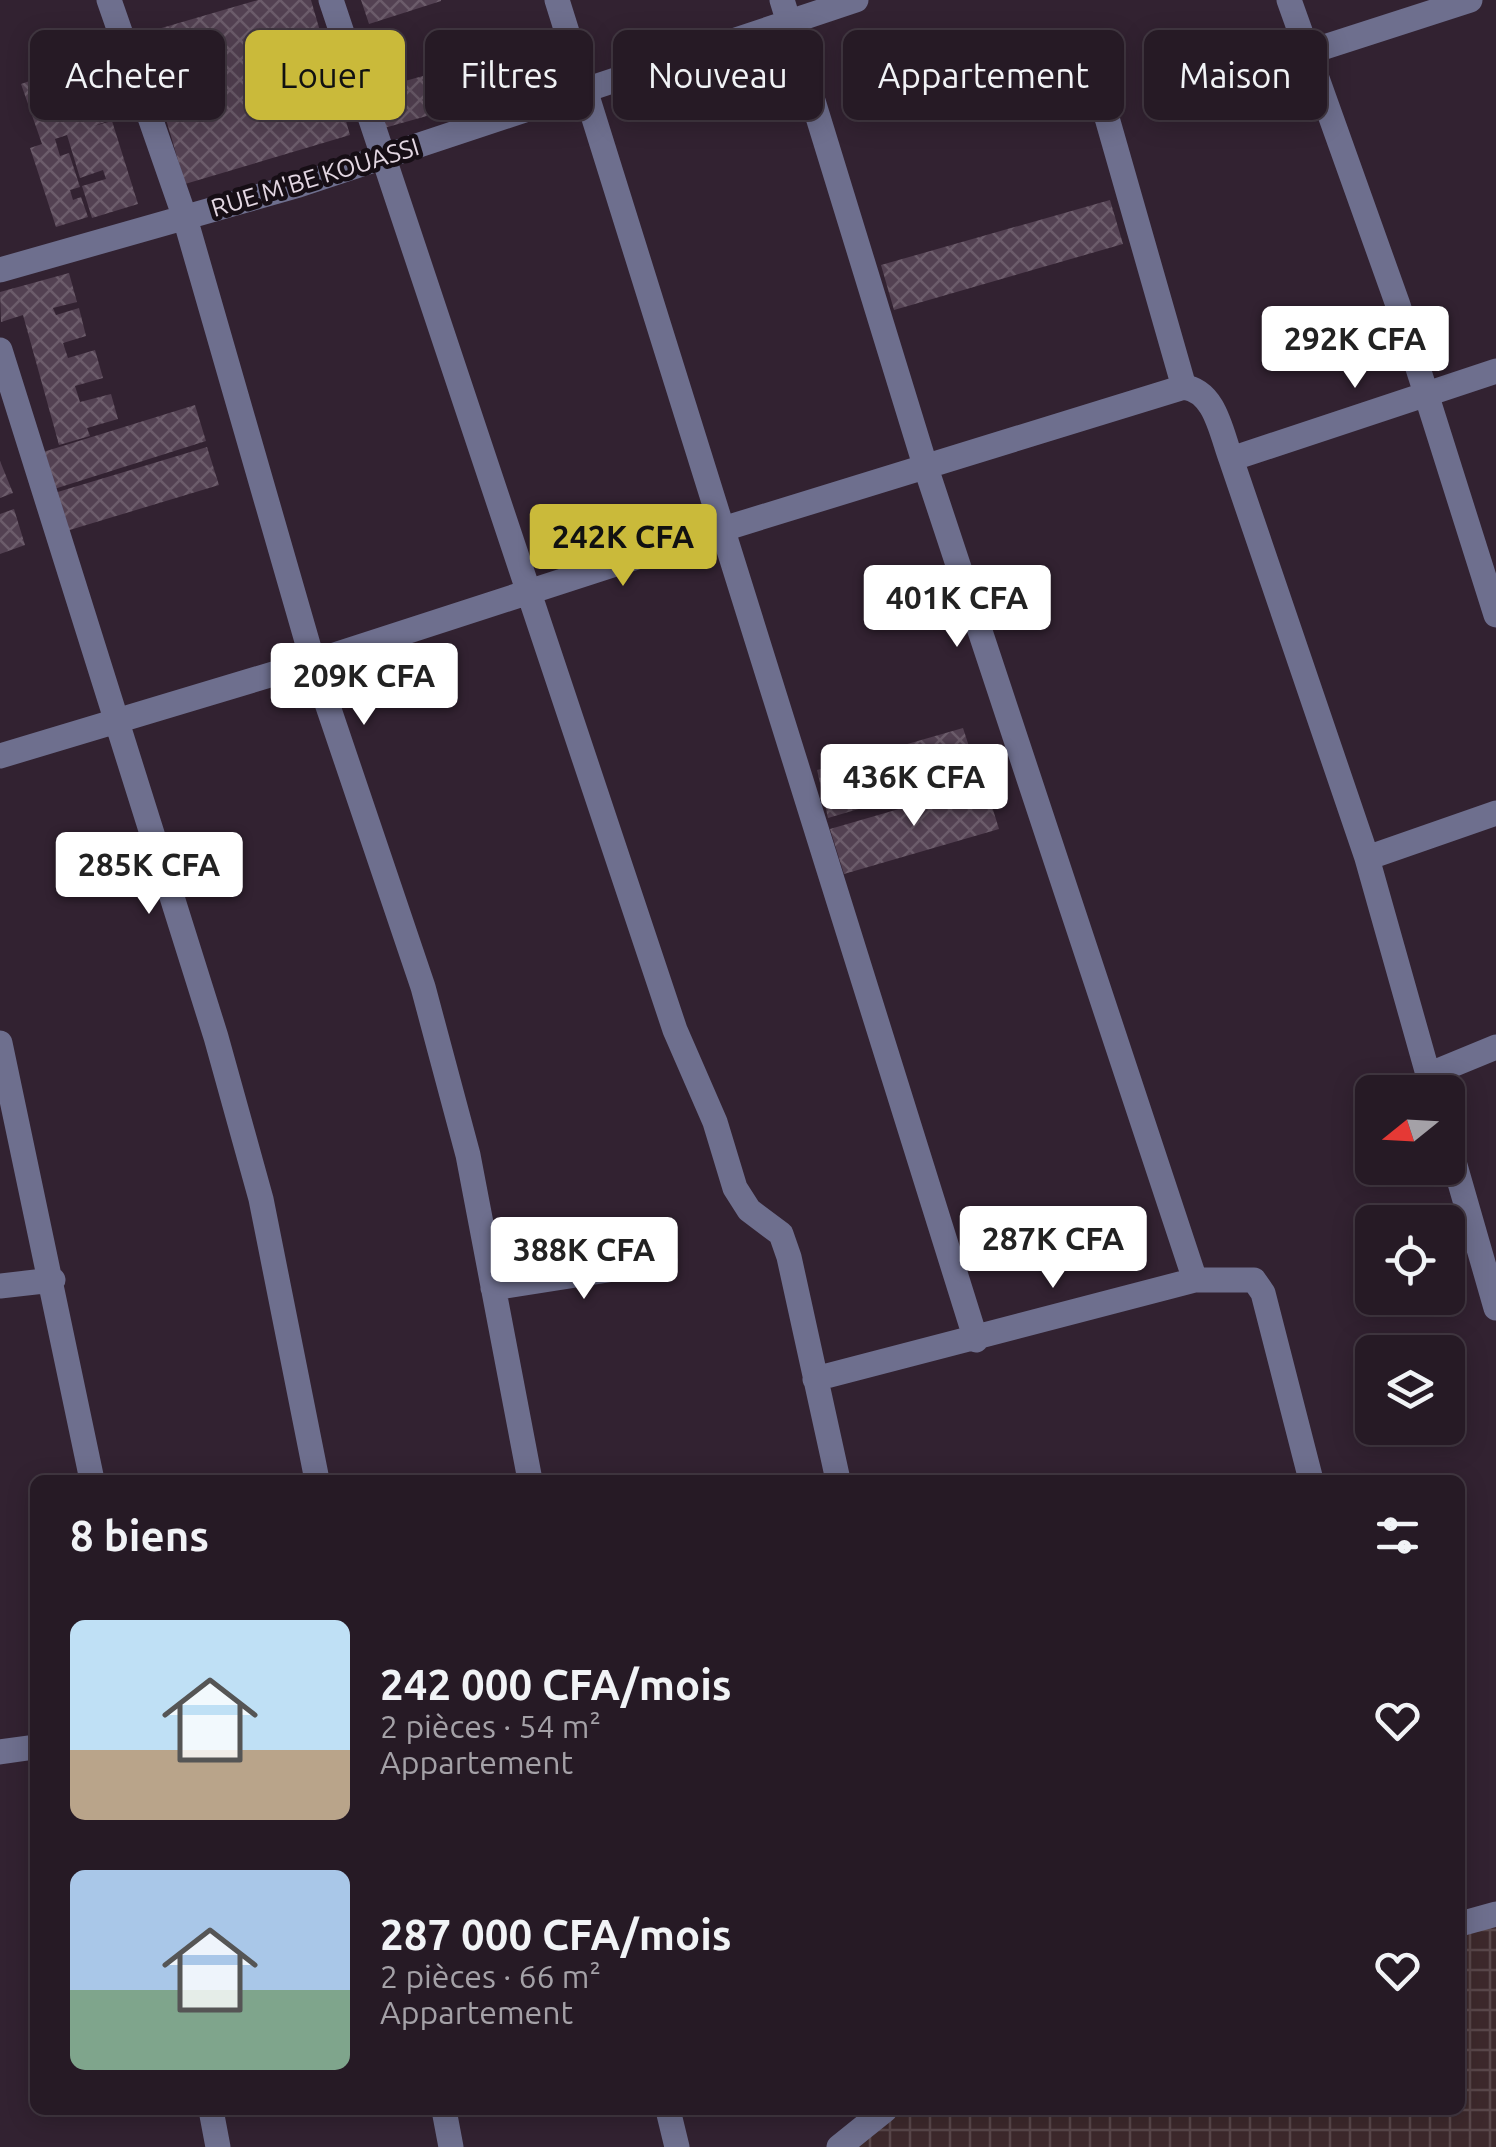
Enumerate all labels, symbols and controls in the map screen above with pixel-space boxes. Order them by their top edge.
chip: Acheter [30,30,225,120]
chip: Louer [245,30,405,120]
chip: Filtres [425,30,593,120]
chip: Nouveau [613,30,823,120]
chip: Appartement [843,30,1124,120]
chip: Maison [1144,30,1327,120]
street label: RUE M'BE KOUASSI [208,132,422,222]
pin: 292K CFA [1252,306,1458,391]
text: 292K CFA [1284,320,1426,356]
pin: 242K CFA [520,504,726,589]
text: 242K CFA [552,518,694,554]
pin: 401K CFA [854,565,1060,650]
text: 401K CFA [886,579,1028,615]
pin: 209K CFA [261,643,467,728]
text: 209K CFA [293,657,435,693]
pin: 436K CFA [811,744,1017,829]
text: 436K CFA [843,758,985,794]
pin: 285K CFA [46,832,252,917]
text: 285K CFA [78,846,220,882]
north arrow [1355,1075,1465,1185]
map controls [1355,1075,1465,1445]
button: locate [1355,1205,1465,1315]
pin: 287K CFA [950,1206,1156,1291]
pin: 388K CFA [481,1217,687,1302]
text: 287K CFA [982,1220,1124,1256]
text: 388K CFA [513,1231,655,1267]
button: layers [1355,1335,1465,1445]
icon: filters [1370,1508,1425,1563]
text: 8 biens [70,1512,209,1559]
icon: home [150,1660,270,1780]
text: 242 000 CFA/mois [380,1661,732,1708]
icon: heart [1370,1693,1425,1748]
text: 2 pièces · 54 m² [380,1708,601,1744]
text: Appartement [380,1744,573,1780]
icon: home [150,1910,270,2030]
text: 287 000 CFA/mois [380,1911,732,1958]
icon: heart [1370,1943,1425,1998]
text: 2 pièces · 66 m² [380,1958,601,1994]
text: Appartement [380,1994,573,2030]

